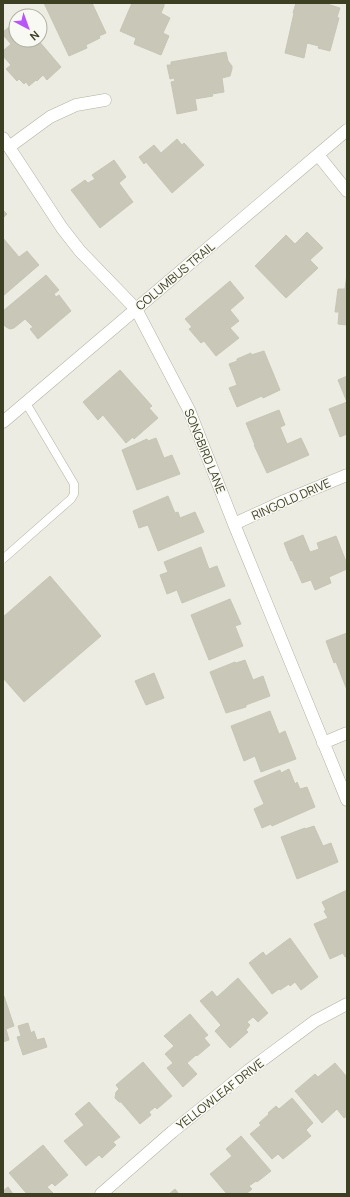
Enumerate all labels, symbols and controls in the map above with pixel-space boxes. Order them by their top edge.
north arrow [8,8,48,48]
text: N [27,28,43,44]
street label: COLUMBUS TRAIL [132,238,218,314]
street label: SONGBIRD LANE [180,406,230,496]
street label: RINGOLD DRIVE [249,474,333,524]
street label: YELLOWLEAF DRIVE [173,1054,267,1134]

